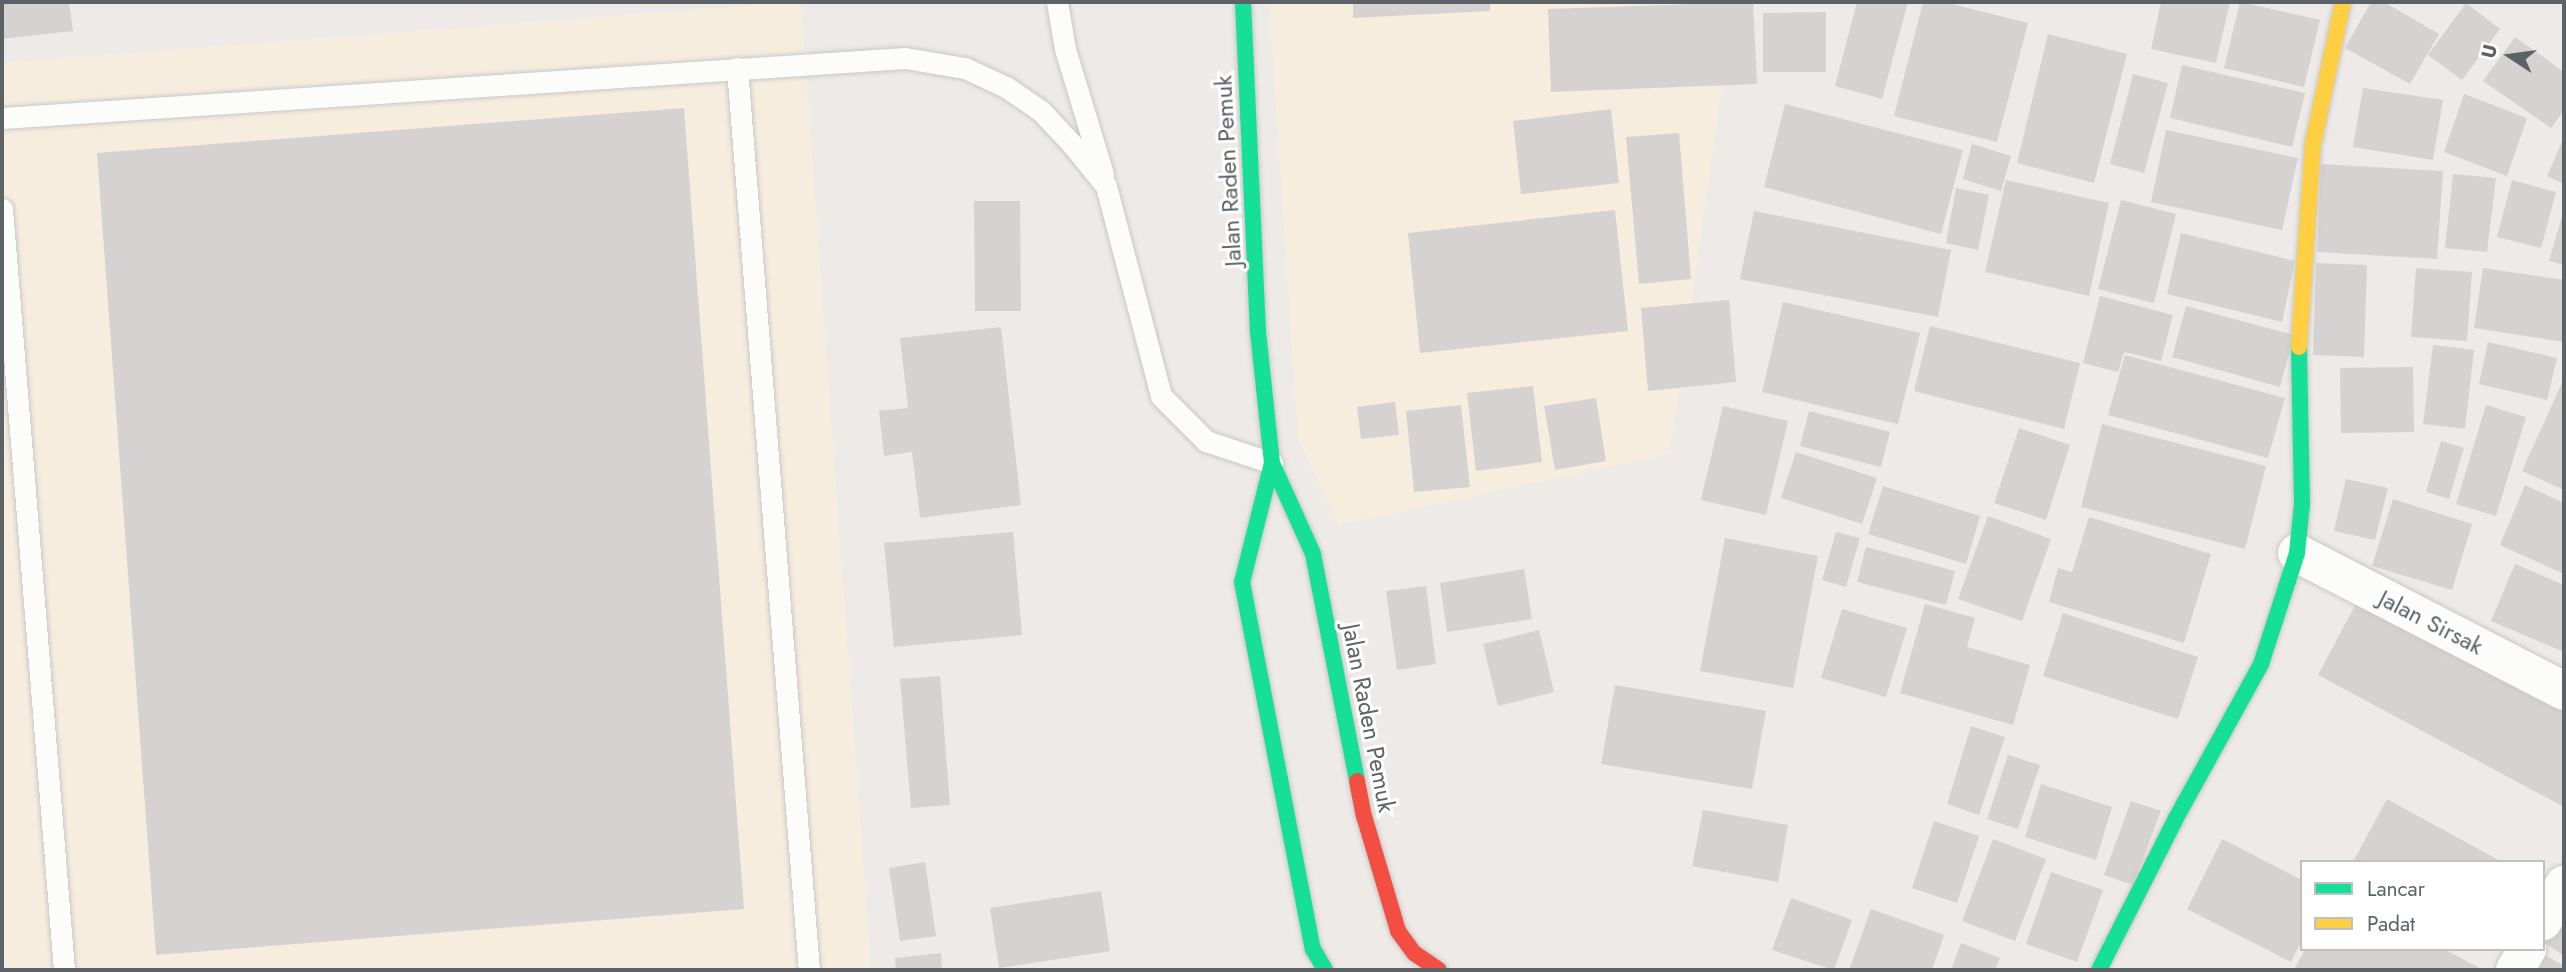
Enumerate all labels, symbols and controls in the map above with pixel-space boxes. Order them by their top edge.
north arrow [2475,21,2545,91]
text: U [2474,42,2504,61]
street label: Jalan Raden Pemuk [1209,75,1247,267]
street label: Jalan Sirsak [2374,583,2488,661]
street label: Jalan Raden Pemuk [1337,621,1401,815]
legend [2300,860,2545,951]
text: Lancar [2367,874,2425,904]
text: Padat [2367,909,2415,939]

